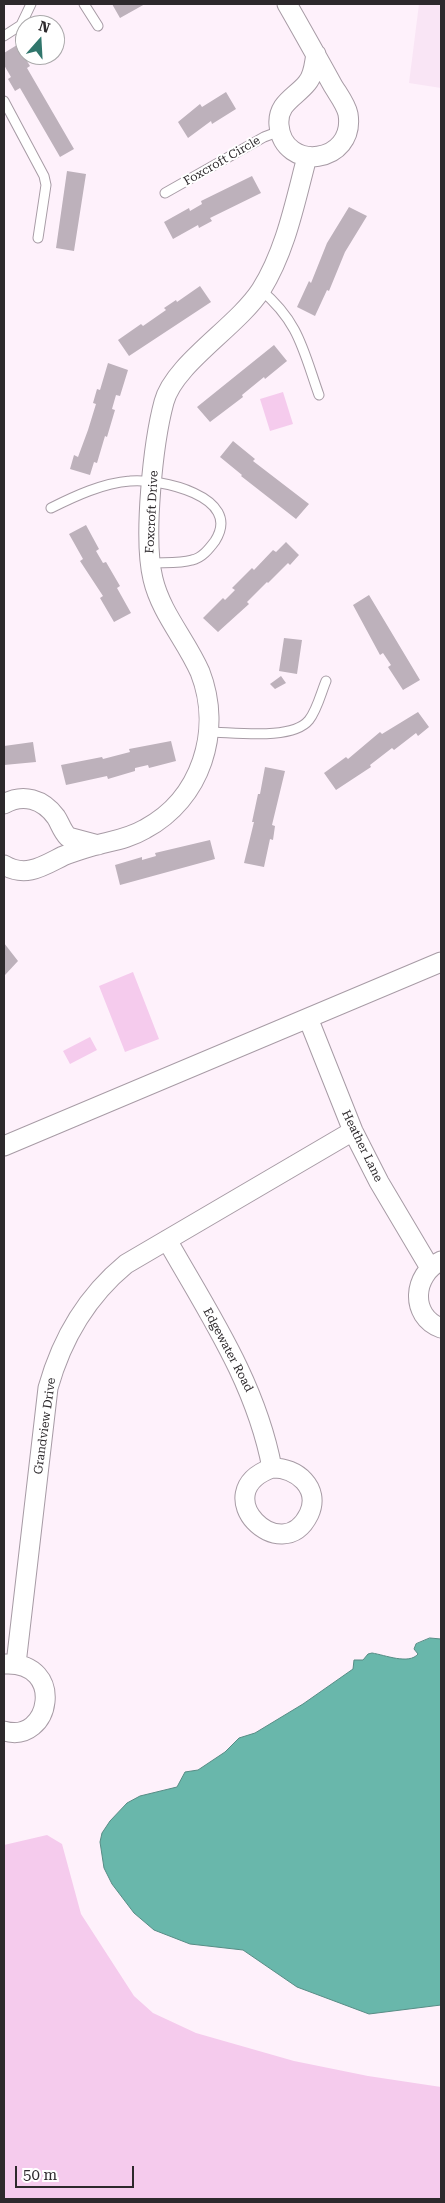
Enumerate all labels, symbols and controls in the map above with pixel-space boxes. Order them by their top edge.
north arrow [15,15,65,65]
text: N [37,17,52,36]
street label: Foxcroft Circle [181,133,263,189]
street label: Foxcroft Drive [143,470,161,554]
street label: Heather Lane [338,1108,386,1184]
street label: Edgewater Road [200,1306,256,1394]
street label: Grandview Drive [31,1377,59,1475]
scale bar [18,2156,136,2188]
text: 50 m [23,2166,57,2184]

